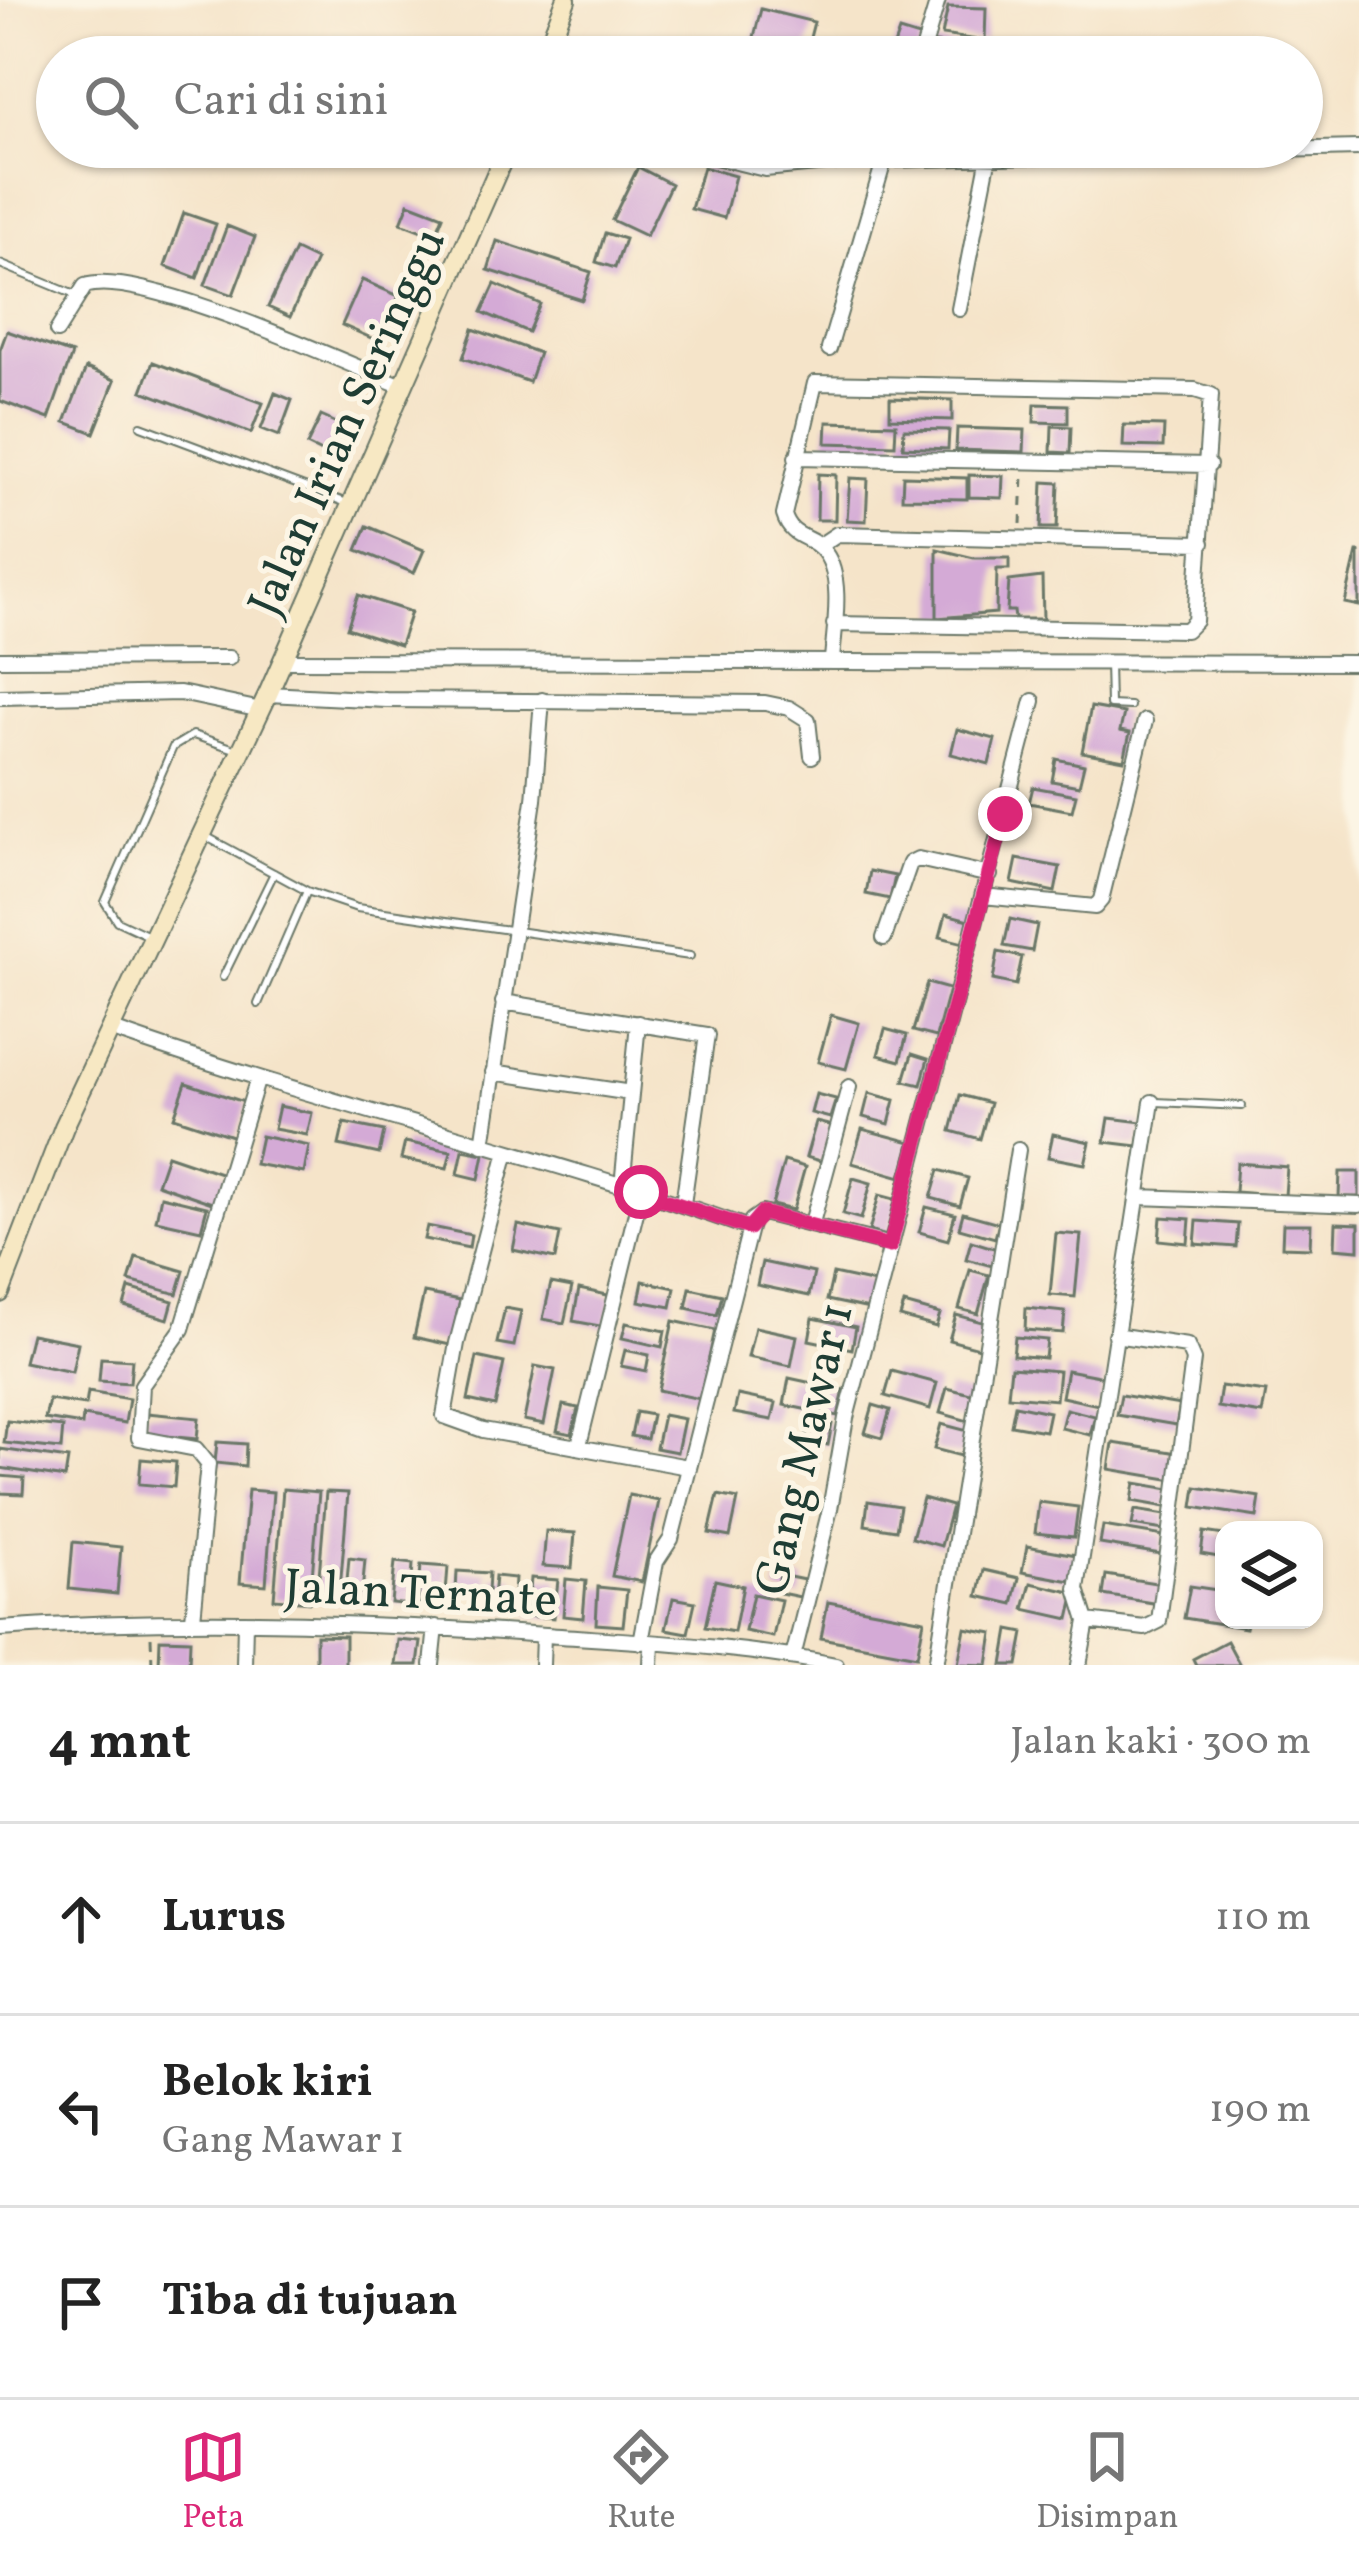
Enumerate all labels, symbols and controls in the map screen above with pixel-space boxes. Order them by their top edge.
search box [36,36,1323,168]
icon: search [78,69,144,135]
text: Cari di sini [174,71,388,134]
street label: Jalan Irian Seringgu [233,218,465,628]
route end [978,787,1032,841]
route start [614,1165,668,1219]
street label: Gang Mawar 1 [740,1296,873,1602]
map controls [1215,1521,1323,1629]
button: layers [1215,1521,1323,1629]
street label: Jalan Ternate [283,1555,559,1636]
text: 4 mnt [48,1708,191,1779]
text: Jalan kaki · 300 m [1010,1716,1311,1770]
icon: ahead [48,1886,114,1952]
text: Lurus [162,1887,286,1950]
text: 110 m [1215,1892,1311,1946]
text: Belok kiri [162,2052,373,2115]
icon: left [48,2078,114,2144]
text: 190 m [1209,2084,1311,2138]
text: Gang Mawar 1 [162,2115,404,2169]
icon: arrive [48,2270,114,2336]
text: Tiba di tujuan [162,2271,458,2334]
tab: Peta [180,2424,246,2542]
tab: Rute [607,2424,675,2542]
tab: Disimpan [1036,2424,1179,2542]

